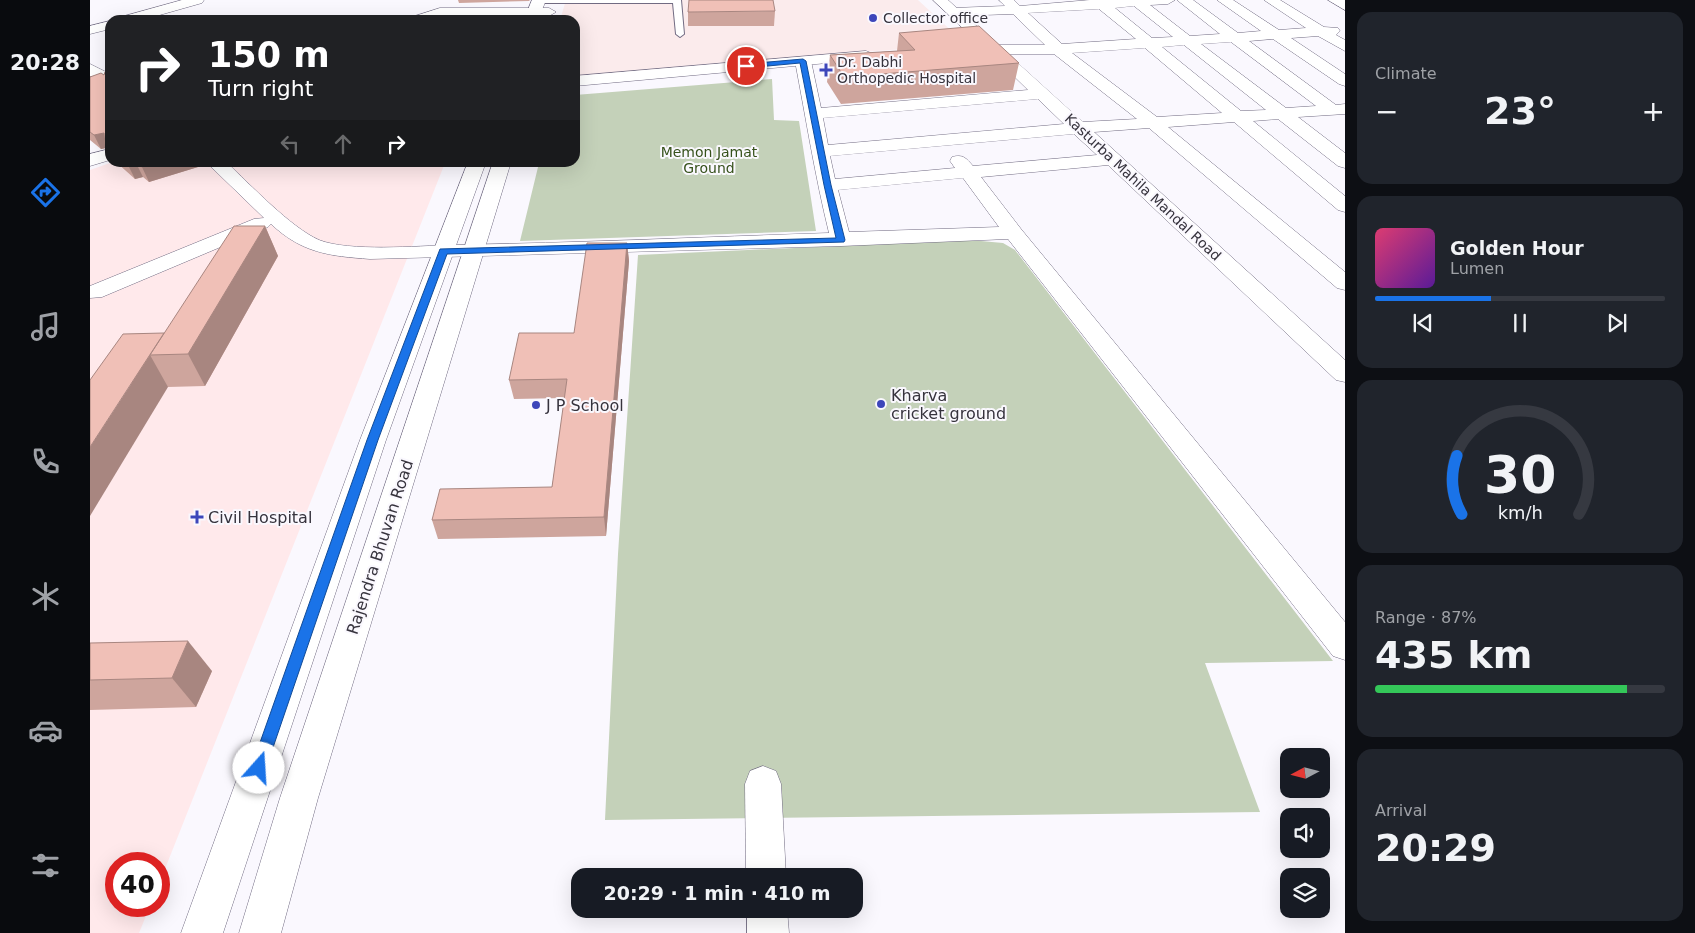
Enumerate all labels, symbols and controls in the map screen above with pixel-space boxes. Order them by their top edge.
place label: Collector office [883,10,988,26]
marker: Collector office [867,12,879,24]
icon: right [125,35,190,100]
text: 150 m [208,35,330,75]
pin [725,45,767,87]
text: 20:28 [10,50,80,75]
icon: arrive [732,52,760,80]
place label: Dr. Dabhi Orthopedic Hospital [837,54,976,86]
marker: Dr. Dabhi Orthopedic Hospital [819,63,833,77]
text: Climate [1375,64,1437,83]
text: Turn right [208,76,313,101]
text: 23° [1484,89,1556,133]
text: − [1375,95,1398,128]
text: + [1642,95,1665,128]
street label: Kasturba Mahila Mandal Road [1062,110,1224,264]
icon: left [276,130,304,158]
icon: ahead [329,130,357,158]
icon: right [382,130,410,158]
park label: Memon Jamat Ground [661,144,758,176]
icon: directions [28,175,63,210]
text: Golden Hour [1450,237,1584,259]
text: Lumen [1450,259,1504,278]
icon: music [28,309,63,344]
icon: previous [1409,309,1437,337]
icon: pause [1506,309,1534,337]
icon: next [1603,309,1631,337]
place label: Kharva cricket ground [891,386,1006,423]
place label: J P School [545,396,624,415]
marker: Kharva cricket ground [875,398,887,410]
marker: J P School [530,399,542,411]
icon: phone [28,444,63,479]
text: 30 [1484,445,1556,505]
street label: Rajendra Bhuvan Road [343,457,417,637]
text: km/h [1497,502,1543,523]
place label: Civil Hospital [208,508,312,527]
marker: Civil Hospital [190,510,204,524]
icon: climate [28,579,63,614]
text: Range · 87% [1375,608,1477,627]
text: 435 km [1375,633,1532,677]
icon: car [28,713,63,748]
position arrow [232,741,284,793]
north arrow [1280,748,1330,798]
map controls [1280,748,1330,918]
text: Arrival [1375,801,1427,820]
button: sound [1280,808,1330,858]
text: 20:29 [1375,826,1496,870]
icon: filters [28,848,63,883]
speed limit sign: 40 [105,852,170,917]
button: layers [1280,868,1330,918]
text: 20:29 · 1 min · 410 m [603,882,831,904]

